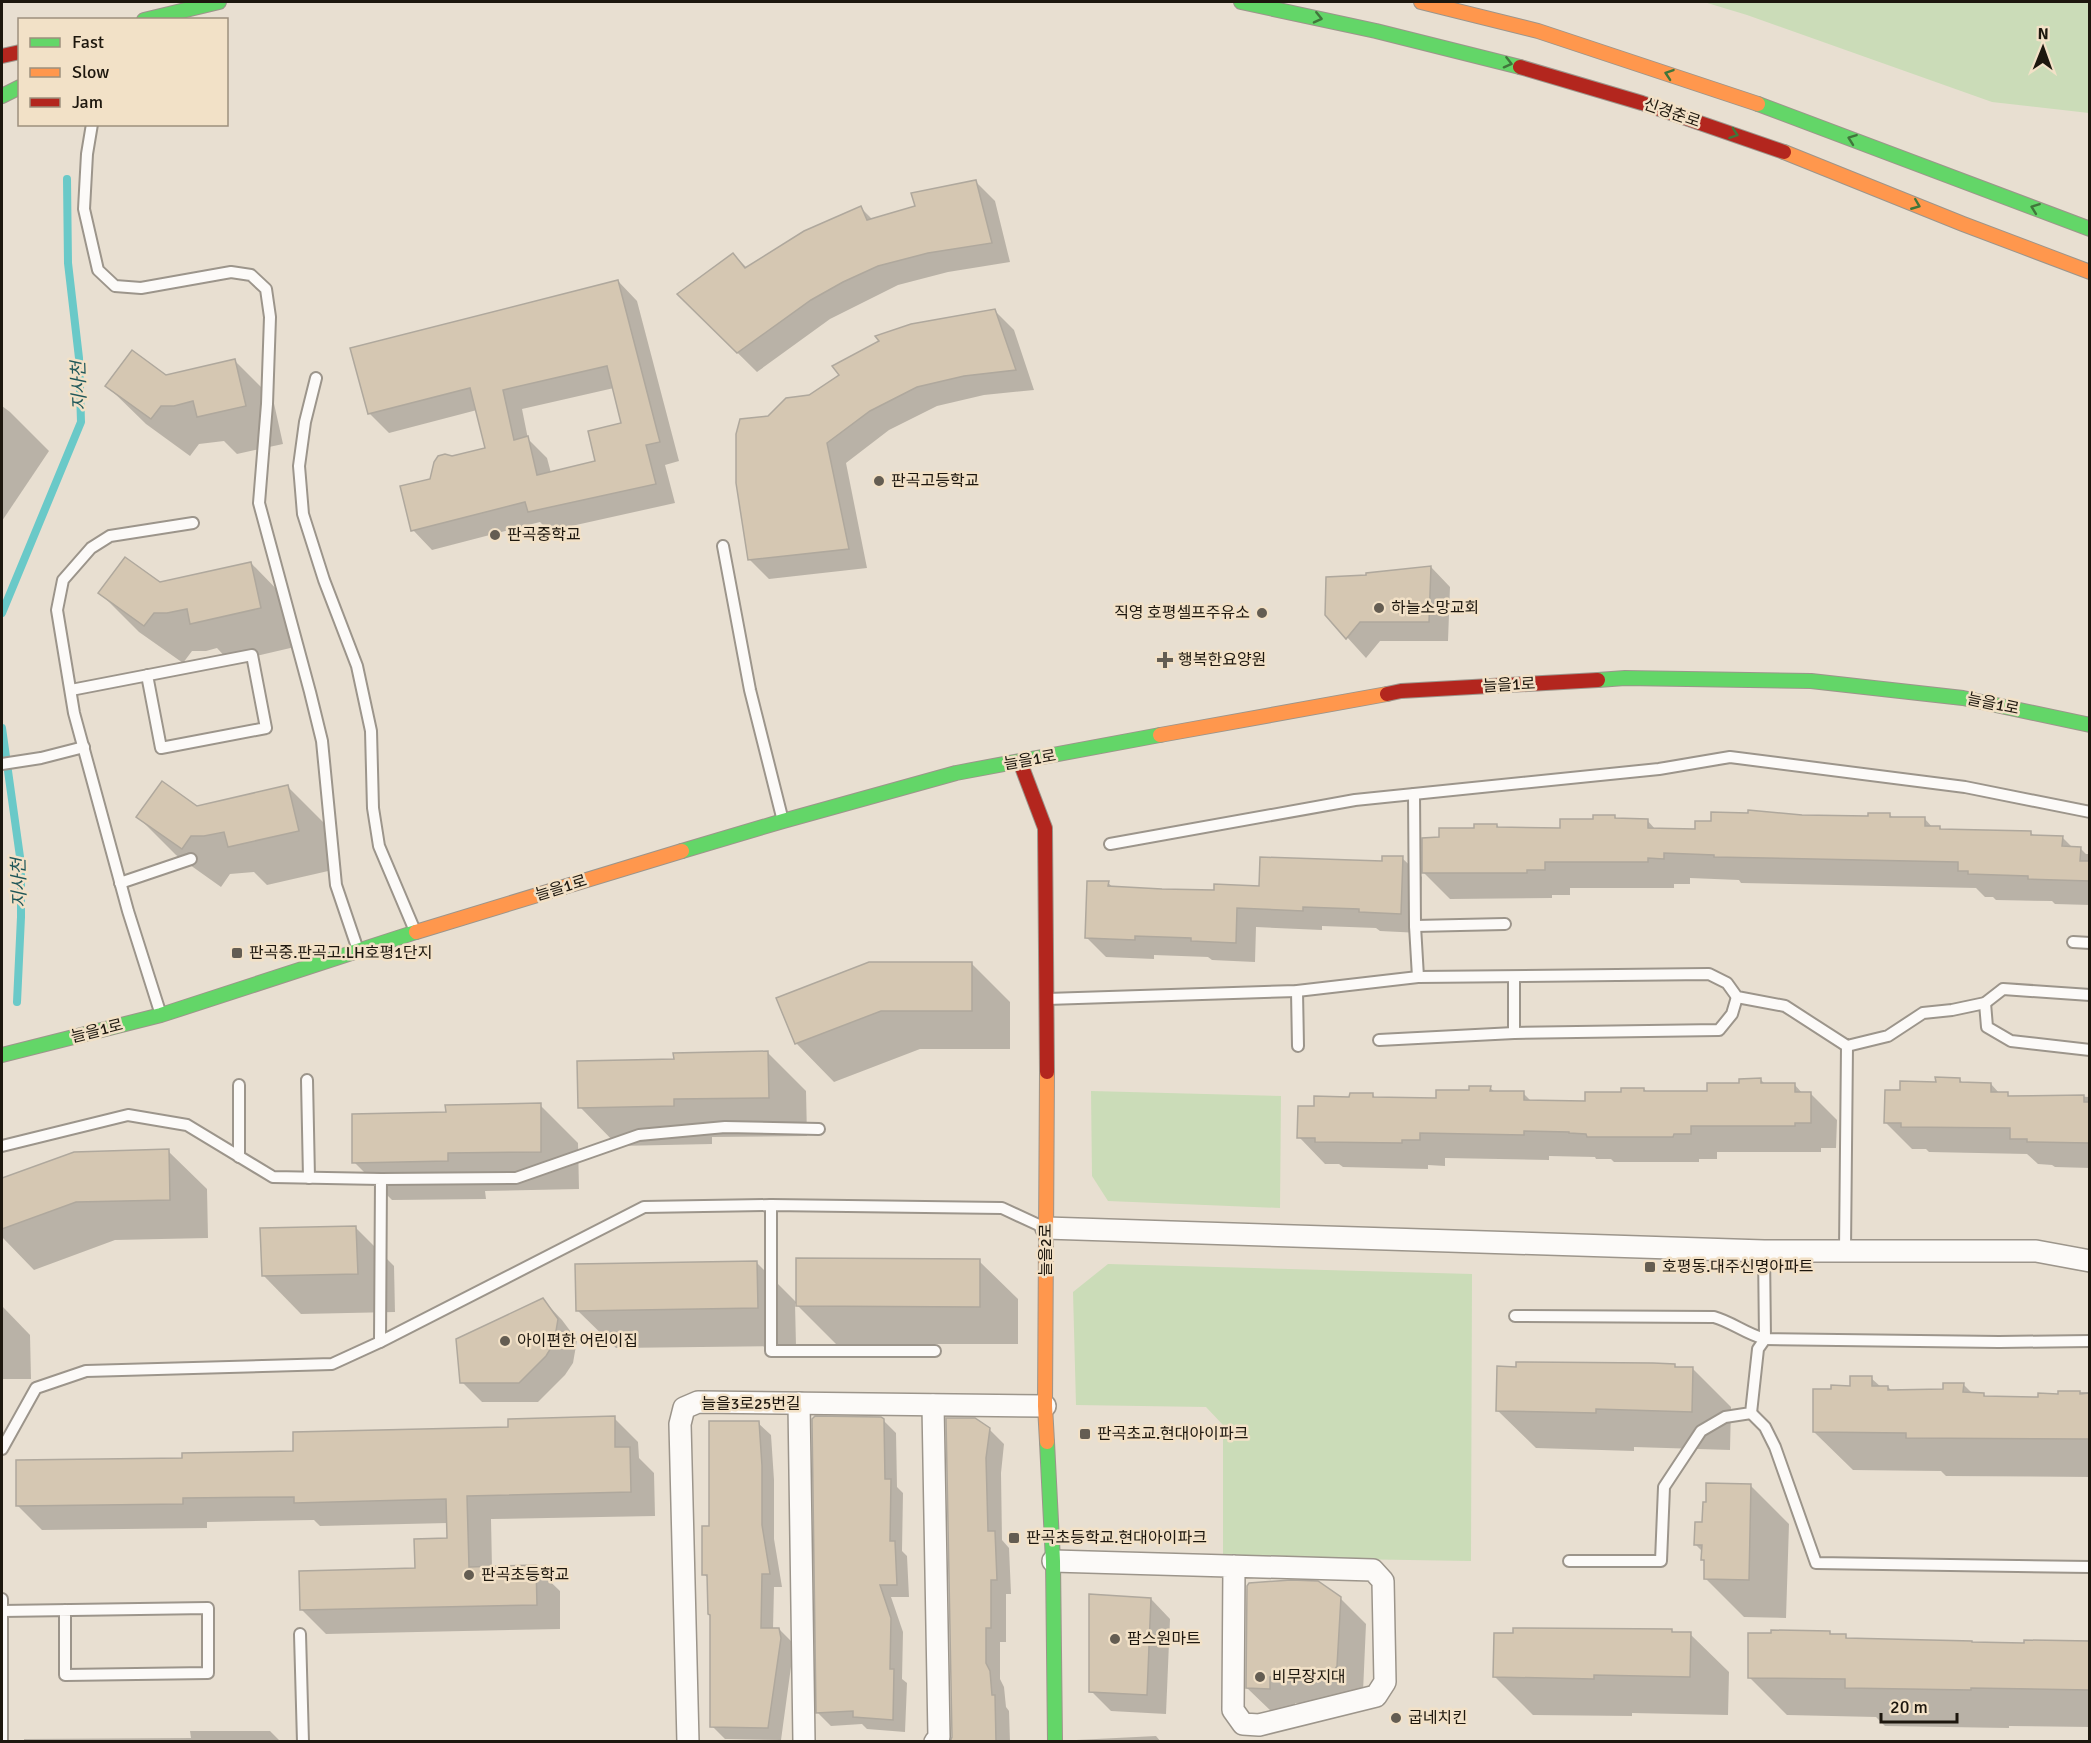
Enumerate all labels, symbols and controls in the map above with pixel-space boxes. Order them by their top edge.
one-way arrow [1313,11,1323,24]
legend [18,18,228,126]
north arrow [2013,18,2073,78]
text: N [2038,24,2049,44]
text: Fast [72,31,104,53]
one-way arrow [1503,56,1513,69]
text: Slow [72,61,109,83]
one-way arrow [1664,68,1675,81]
text: Jam [72,91,103,113]
street label: 신경춘로 [1641,94,1703,132]
one-way arrow [1728,127,1739,140]
one-way arrow [1848,134,1858,147]
one-way arrow [1909,198,1920,210]
one-way arrow [2030,203,2041,215]
water label: 지사천 [67,358,91,411]
place label: 판곡고등학교 [891,471,979,491]
marker: 판곡고등학교 [872,474,886,488]
place label: 판곡중학교 [507,525,581,545]
marker: 판곡중학교 [488,528,502,542]
place label: 하늘소망교회 [1391,598,1479,618]
marker: 하늘소망교회 [1372,601,1386,615]
place label: 직영 호평셀프주유소 [1114,603,1250,623]
marker: 직영 호평셀프주유소 [1255,606,1269,620]
place label: 행복한요양원 [1178,650,1266,670]
marker: 행복한요양원 [1156,651,1174,669]
street label: 늘을1로 [1482,674,1536,696]
street label: 늘을1로 [1965,689,2021,719]
street label: 늘을1로 [1002,746,1058,774]
water label: 지사천 [8,856,30,908]
street label: 늘을1로 [533,871,589,905]
place label: 판곡중.판곡고.LH호평1단지 [249,943,432,963]
marker: 판곡중.판곡고.LH호평1단지 [230,946,244,960]
street label: 늘을1로 [69,1015,125,1047]
street label: 늘을2로 [1036,1223,1056,1276]
place label: 호평동.대주신명아파트 [1662,1257,1813,1277]
marker: 호평동.대주신명아파트 [1643,1260,1657,1274]
place label: 아이편한 어린이집 [517,1331,638,1351]
marker: 아이편한 어린이집 [498,1334,512,1348]
street label: 늘을3로25번길 [701,1394,801,1414]
place label: 판곡초교.현대아이파크 [1097,1424,1248,1444]
marker: 판곡초교.현대아이파크 [1078,1427,1092,1441]
place label: 판곡초등학교.현대아이파크 [1026,1528,1207,1548]
marker: 판곡초등학교.현대아이파크 [1007,1531,1021,1545]
place label: 판곡초등학교 [481,1565,569,1585]
marker: 판곡초등학교 [462,1568,476,1582]
place label: 팜스원마트 [1127,1629,1201,1649]
marker: 팜스원마트 [1108,1632,1122,1646]
place label: 비무장지대 [1272,1667,1346,1687]
marker: 비무장지대 [1253,1670,1267,1684]
scale bar [1881,1686,1958,1724]
text: 20 m [1890,1696,1928,1718]
place label: 굽네치킨 [1408,1708,1467,1728]
marker: 굽네치킨 [1389,1711,1403,1725]

